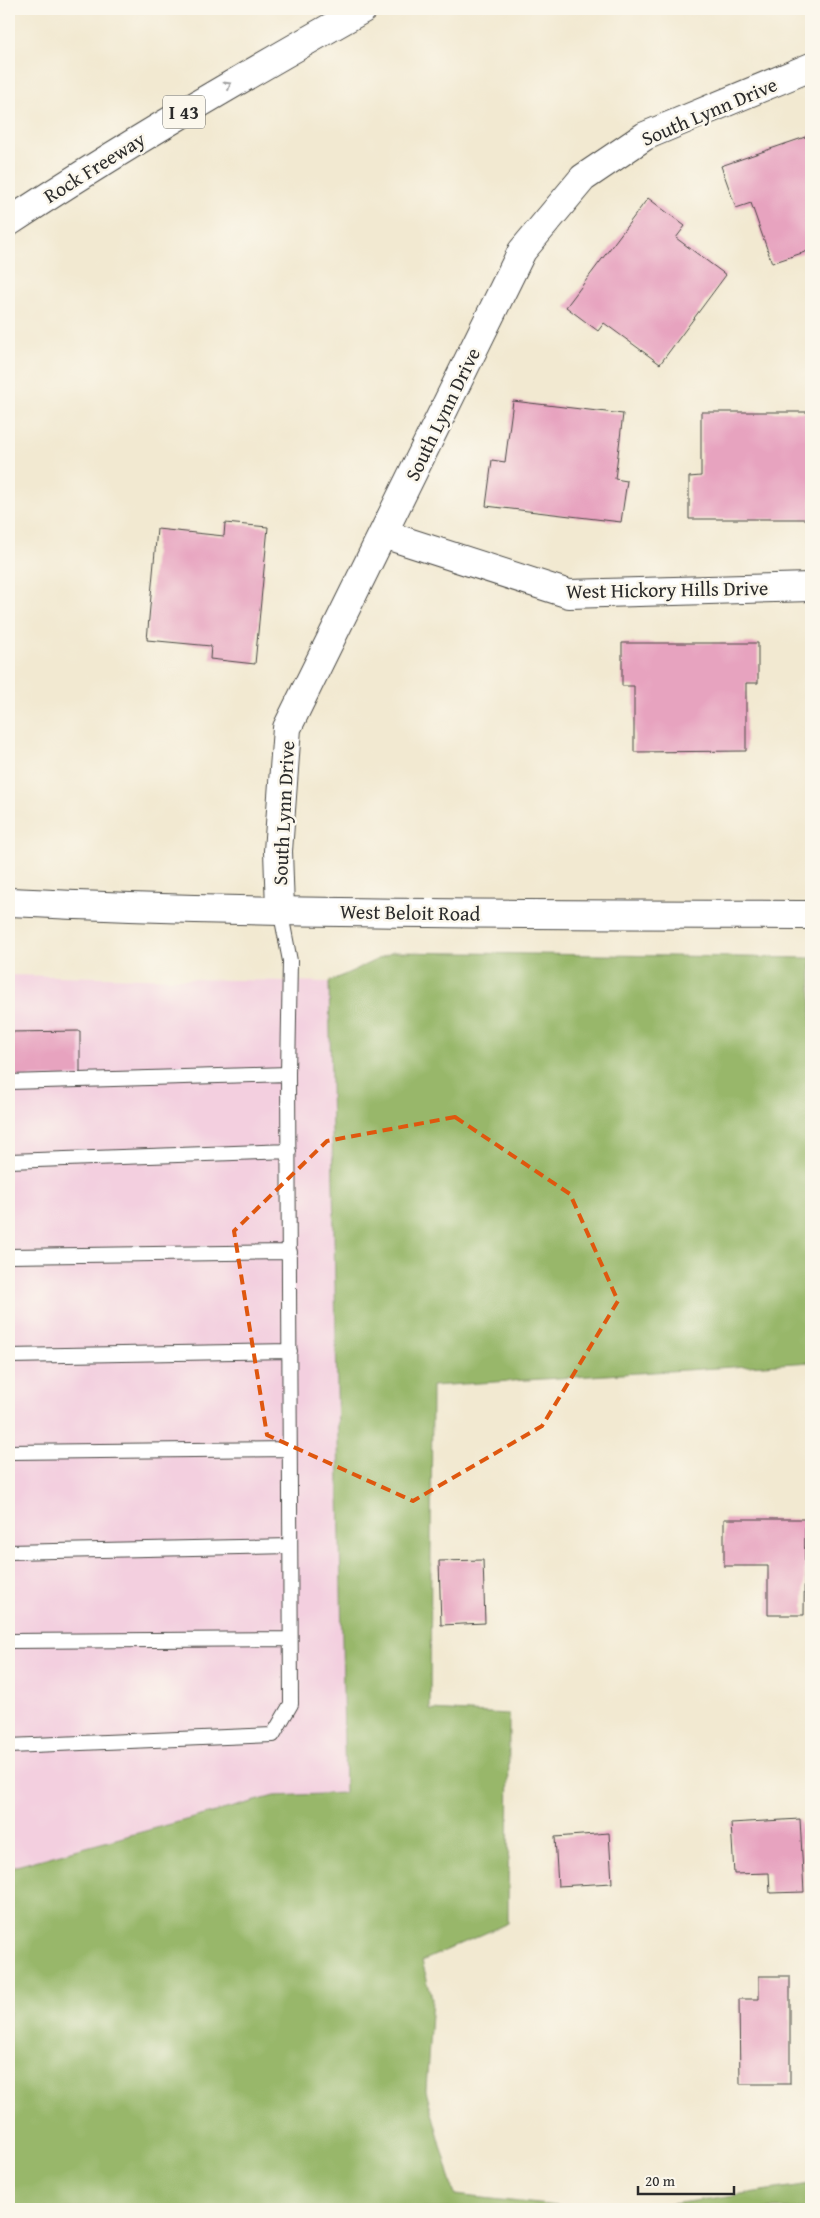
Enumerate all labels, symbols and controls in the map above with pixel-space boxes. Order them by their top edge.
street label: South Lynn Drive [637,69,781,153]
one-way arrow [223,81,232,91]
road number: I 43 [163,95,205,128]
street label: Rock Freeway [38,124,150,210]
street label: South Lynn Drive [397,343,487,485]
street label: West Hickory Hills Drive [566,573,768,605]
street label: South Lynn Drive [265,740,301,886]
street label: West Beloit Road [340,896,481,928]
scale bar [638,2163,734,2195]
text: 20 m [645,2170,676,2191]

